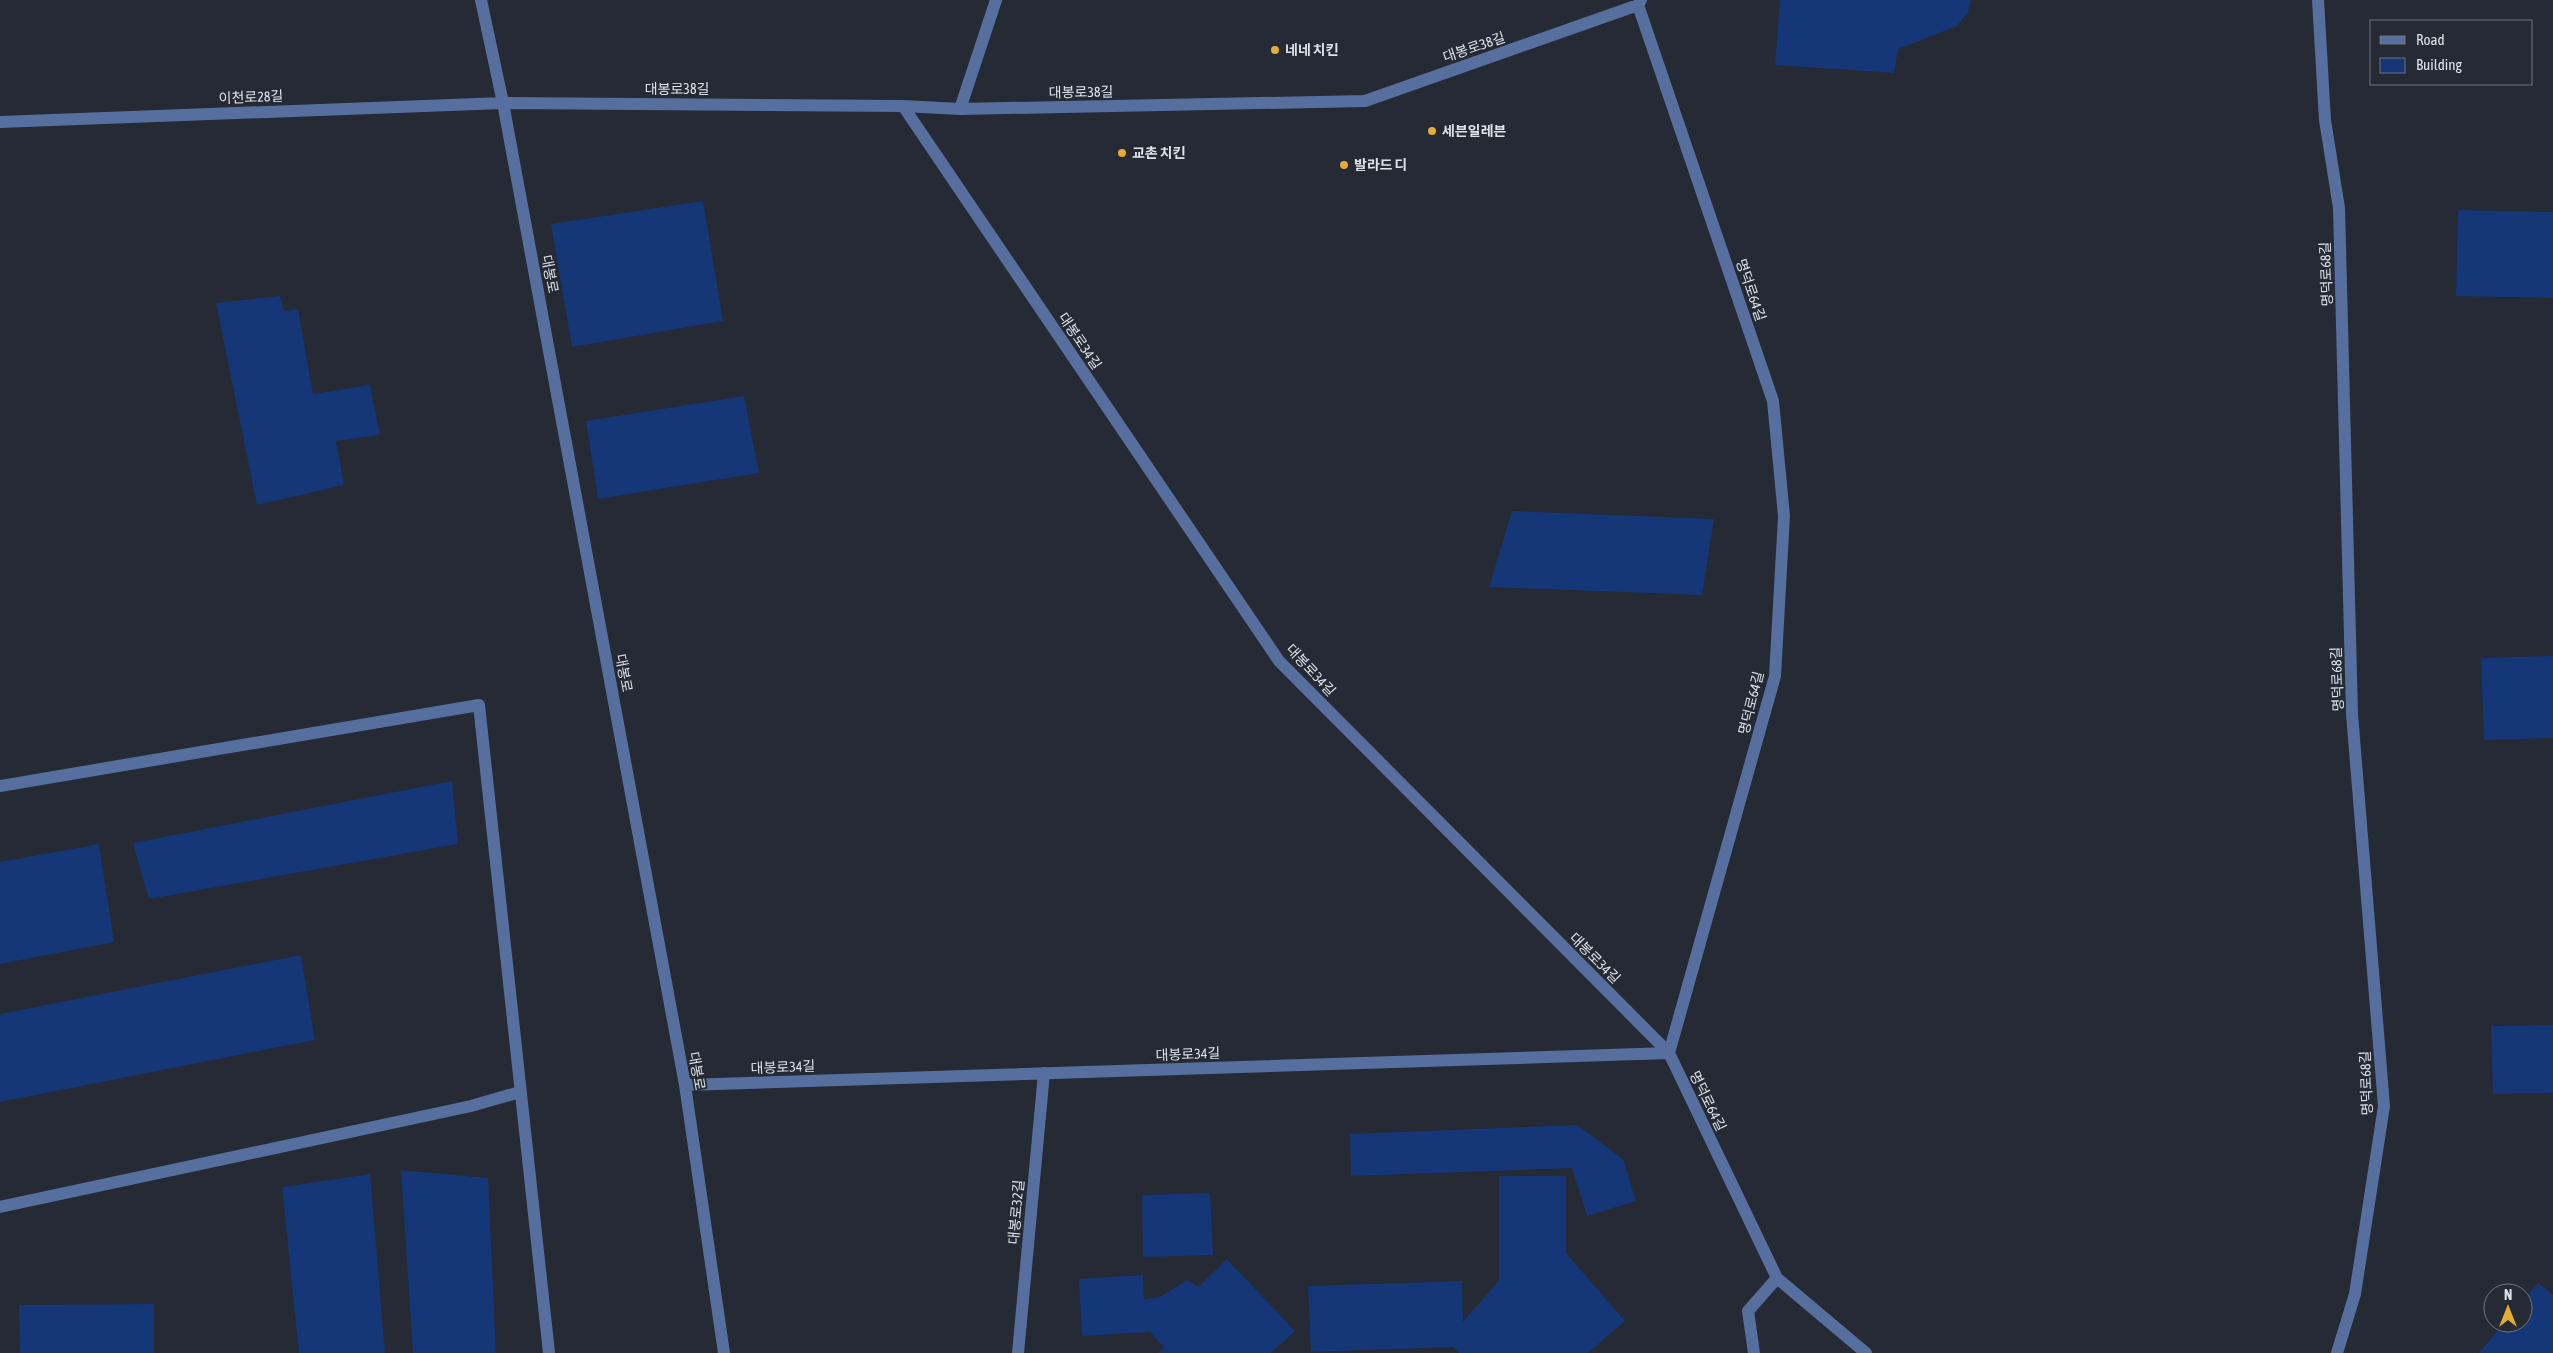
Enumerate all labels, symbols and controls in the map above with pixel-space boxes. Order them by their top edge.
legend [2370,20,2533,85]
street label: 대봉로38길 [1441,29,1507,65]
text: Road [2416,31,2445,48]
place label: 네네 치킨 [1285,42,1338,58]
marker: 네네 치킨 [1269,44,1281,56]
text: Building [2416,56,2462,73]
street label: 대봉로38길 [645,81,709,97]
street label: 대봉로38길 [1049,83,1113,101]
street label: 이천로28길 [218,88,284,106]
place label: 세븐일레븐 [1442,123,1507,139]
marker: 세븐일레븐 [1426,125,1438,137]
place label: 교촌 치킨 [1132,145,1185,161]
marker: 교촌 치킨 [1116,147,1128,159]
place label: 발라드 디 [1354,157,1407,173]
marker: 발라드 디 [1338,159,1350,171]
street label: 명덕로68길 [2317,241,2335,307]
street label: 대봉로 [538,254,562,295]
street label: 명덕로64길 [1733,257,1769,323]
street label: 대봉로34길 [1055,310,1105,372]
street label: 대봉로34길 [1283,641,1339,699]
street label: 명덕로68길 [2328,646,2346,712]
street label: 대봉로 [612,653,636,694]
street label: 명덕로64길 [1735,670,1767,736]
street label: 대봉로34길 [1566,929,1624,987]
street label: 대봉로34길 [1155,1045,1221,1063]
street label: 명덕로68길 [2357,1050,2375,1116]
street label: 대봉로 [686,1051,708,1092]
street label: 대봉로34길 [750,1058,816,1076]
street label: 명덕로64길 [1687,1068,1729,1134]
street label: 대봉로32길 [1005,1179,1027,1245]
north arrow [2483,1283,2533,1333]
text: N [2504,1287,2512,1303]

